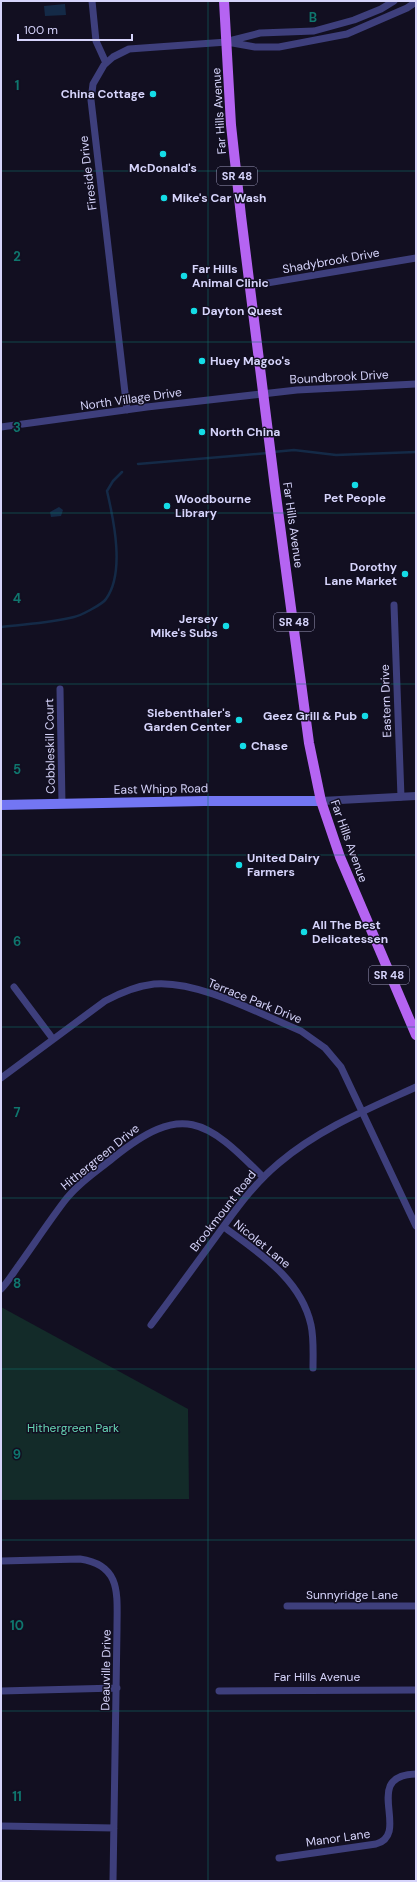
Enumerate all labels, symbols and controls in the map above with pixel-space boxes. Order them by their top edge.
text: B [309,9,317,26]
scale bar [18,16,132,42]
text: 100 m [24,22,58,38]
street label: Far Hills Avenue [208,67,230,155]
text: 1 [15,77,19,94]
place label: China Cottage [61,86,145,102]
marker: China Cottage [148,89,158,99]
street label: Fireside Drive [75,135,101,211]
marker: McDonald's [158,149,168,159]
place label: McDonald's [129,160,197,176]
road number: SR 48 [217,167,257,185]
place label: Mike's Car Wash [172,190,266,206]
marker: Mike's Car Wash [159,193,169,203]
street label: Shadybrook Drive [281,245,381,277]
text: 2 [13,248,21,265]
place label: Far Hills Animal Clinic [192,261,269,291]
marker: Far Hills Animal Clinic [179,271,189,281]
place label: Dayton Quest [202,303,283,319]
marker: Dayton Quest [189,306,199,316]
place label: Huey Magoo's [210,353,290,369]
marker: Huey Magoo's [197,356,207,366]
street label: Boundbrook Drive [289,366,389,388]
street label: North Village Drive [79,384,183,414]
text: 3 [13,419,21,436]
place label: North China [210,424,280,440]
marker: North China [197,427,207,437]
marker: Pet People [350,480,360,490]
street label: Far Hills Avenue [279,481,307,569]
place label: Pet People [324,490,386,506]
place label: Woodbourne Library [175,491,251,521]
marker: Woodbourne Library [162,501,172,511]
place label: Dorothy Lane Market [324,559,398,589]
marker: Dorothy Lane Market [400,569,410,579]
text: 4 [13,590,21,607]
place label: Jersey Mike's Subs [151,611,219,641]
road number: SR 48 [274,613,314,631]
marker: Jersey Mike's Subs [221,621,231,631]
street label: Eastern Drive [377,664,395,738]
street label: Cobbleskill Court [41,698,59,794]
place label: Siebenthaler's Garden Center [144,705,231,735]
place label: Geez Grill & Pub [263,708,357,724]
marker: Geez Grill & Pub [360,711,370,721]
marker: Siebenthaler's Garden Center [234,715,244,725]
place label: Chase [251,738,288,754]
marker: Chase [238,741,248,751]
text: 5 [13,761,21,778]
street label: East Whipp Road [114,780,208,798]
street label: Far Hills Avenue [327,798,371,885]
place label: United Dairy Farmers [247,850,321,880]
marker: United Dairy Farmers [234,860,244,870]
place label: All The Best Delicatessen [312,917,388,947]
marker: All The Best Delicatessen [299,927,309,937]
text: 6 [13,933,21,950]
road number: SR 48 [369,966,409,984]
street label: Terrace Park Drive [206,975,305,1027]
text: 7 [14,1104,21,1121]
street label: Hithergreen Drive [57,1120,143,1194]
street label: Brookmount Road [186,1167,260,1255]
street label: Nicolet Lane [230,1216,294,1272]
text: 8 [13,1275,21,1292]
park label: Hithergreen Park [27,1420,119,1436]
text: 9 [13,1446,21,1463]
street label: Sunnyridge Lane [306,1587,398,1603]
text: 10 [10,1617,24,1634]
street label: Deauville Drive [97,1629,115,1711]
street label: Far Hills Avenue [274,1669,360,1685]
text: 11 [12,1788,22,1805]
street label: Manor Lane [305,1826,371,1850]

